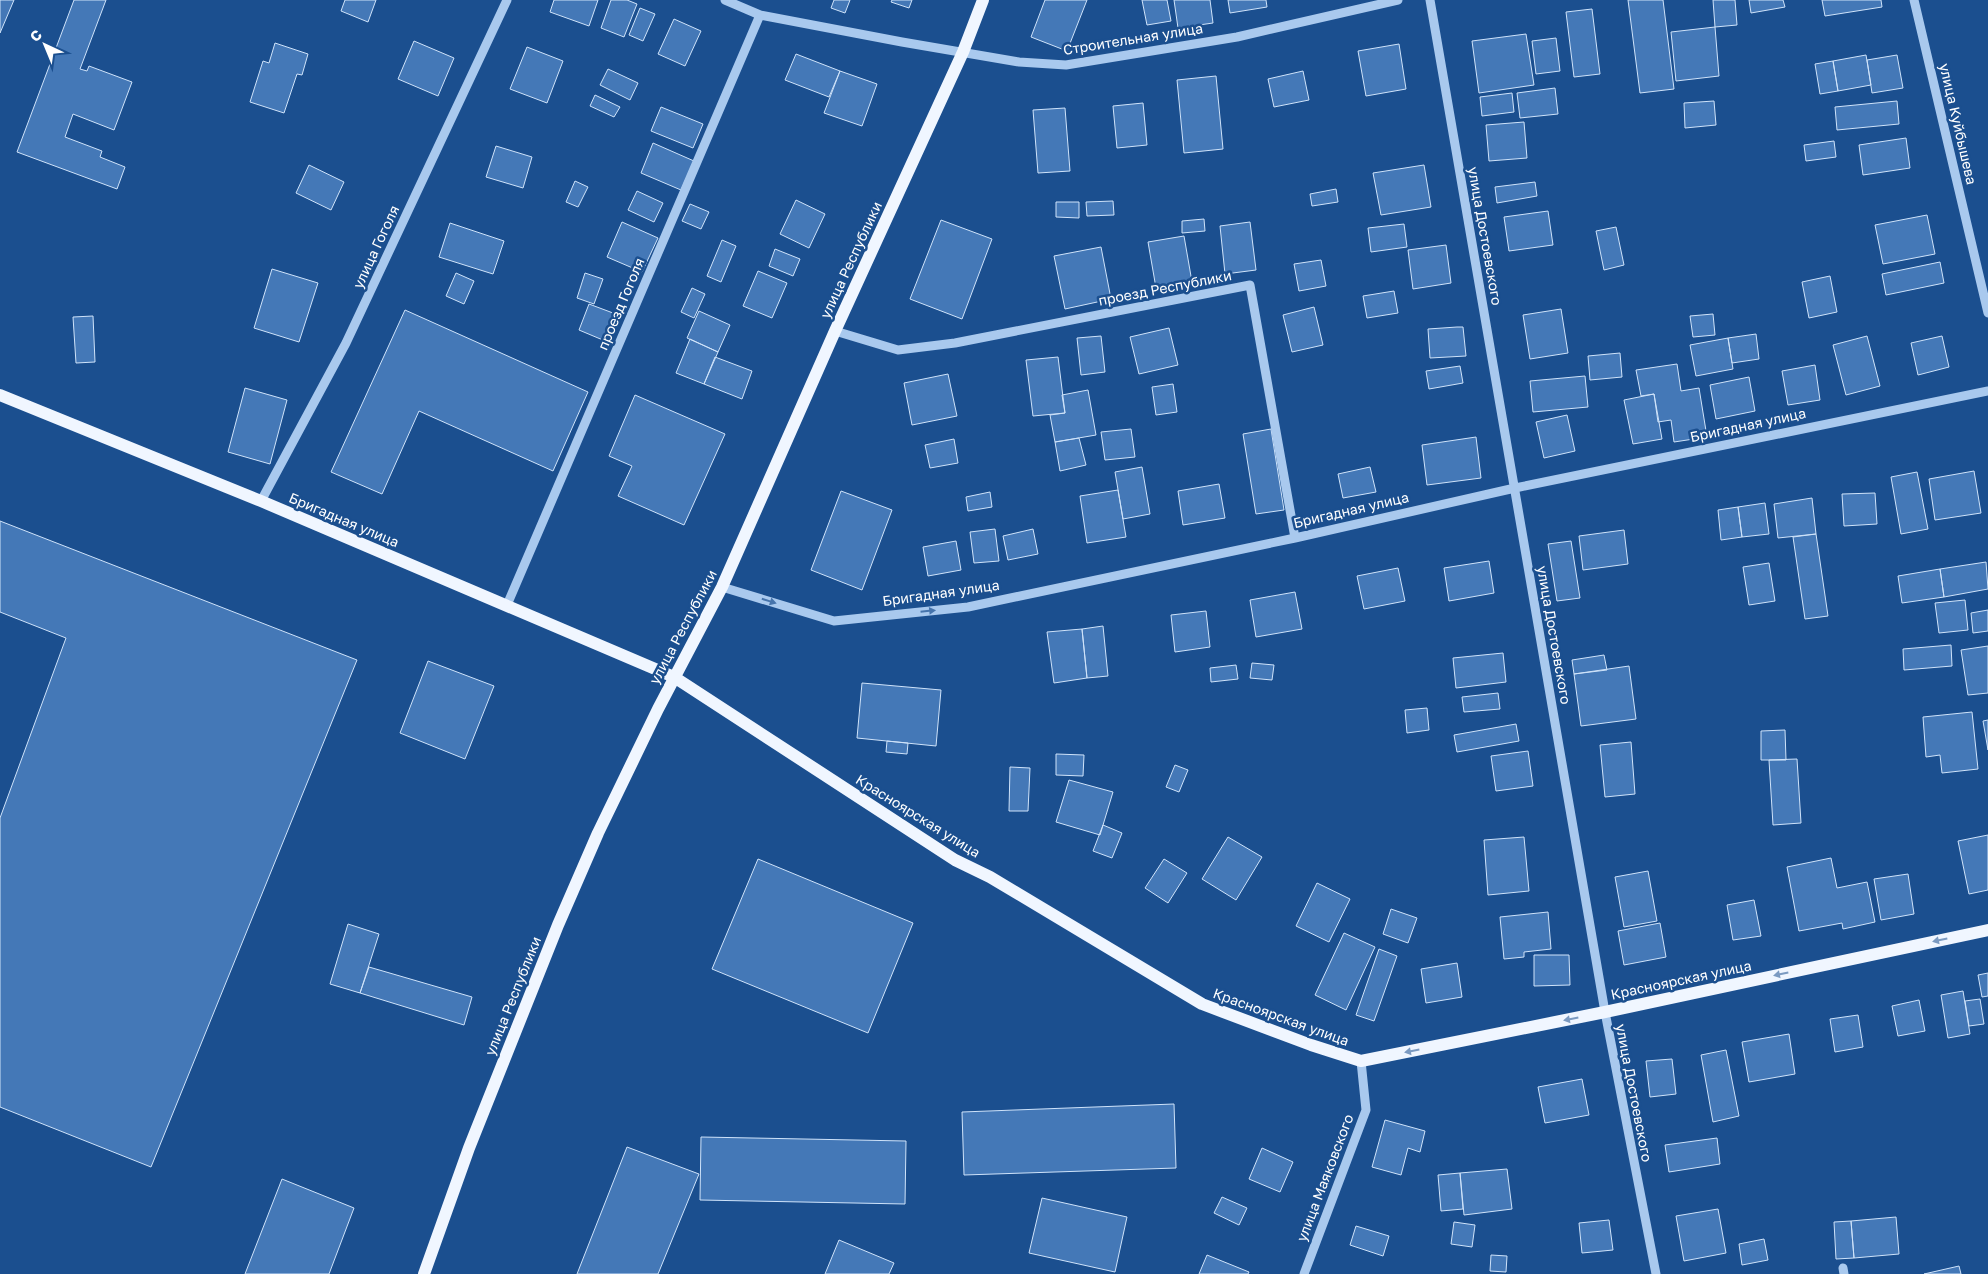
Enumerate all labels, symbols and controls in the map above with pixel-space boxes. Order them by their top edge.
street label: Строительная улица [1062,19,1204,58]
north arrow [20,20,70,70]
text: С [26,26,45,45]
street label: улица Куйбышева [1936,62,1981,186]
street label: улица Достоевского [1465,165,1506,306]
street label: улица Республики [816,199,885,321]
street label: улица Гоголя [349,202,402,291]
street label: проезд Гоголя [594,255,648,352]
street label: проезд Республики [1097,266,1233,309]
street label: Бригадная улица [1688,404,1807,445]
street label: Бригадная улица [1292,488,1410,531]
street label: Бригадная улица [287,489,402,550]
street label: улица Достоевского [1534,564,1575,705]
street label: улица Республики [645,567,720,687]
street label: Бригадная улица [881,576,1001,609]
one-way arrow [762,598,777,606]
one-way arrow [920,607,936,615]
street label: Красноярская улица [853,770,984,861]
street label: улица Республики [481,934,544,1058]
one-way arrow [1932,936,1948,944]
street label: Красноярская улица [1609,956,1753,1003]
one-way arrow [1773,970,1789,978]
street label: Красноярская улица [1211,984,1351,1049]
one-way arrow [1563,1015,1579,1023]
street label: улица Достоевского [1613,1022,1656,1163]
one-way arrow [1403,1047,1419,1055]
street label: улица Маяковского [1292,1112,1357,1244]

